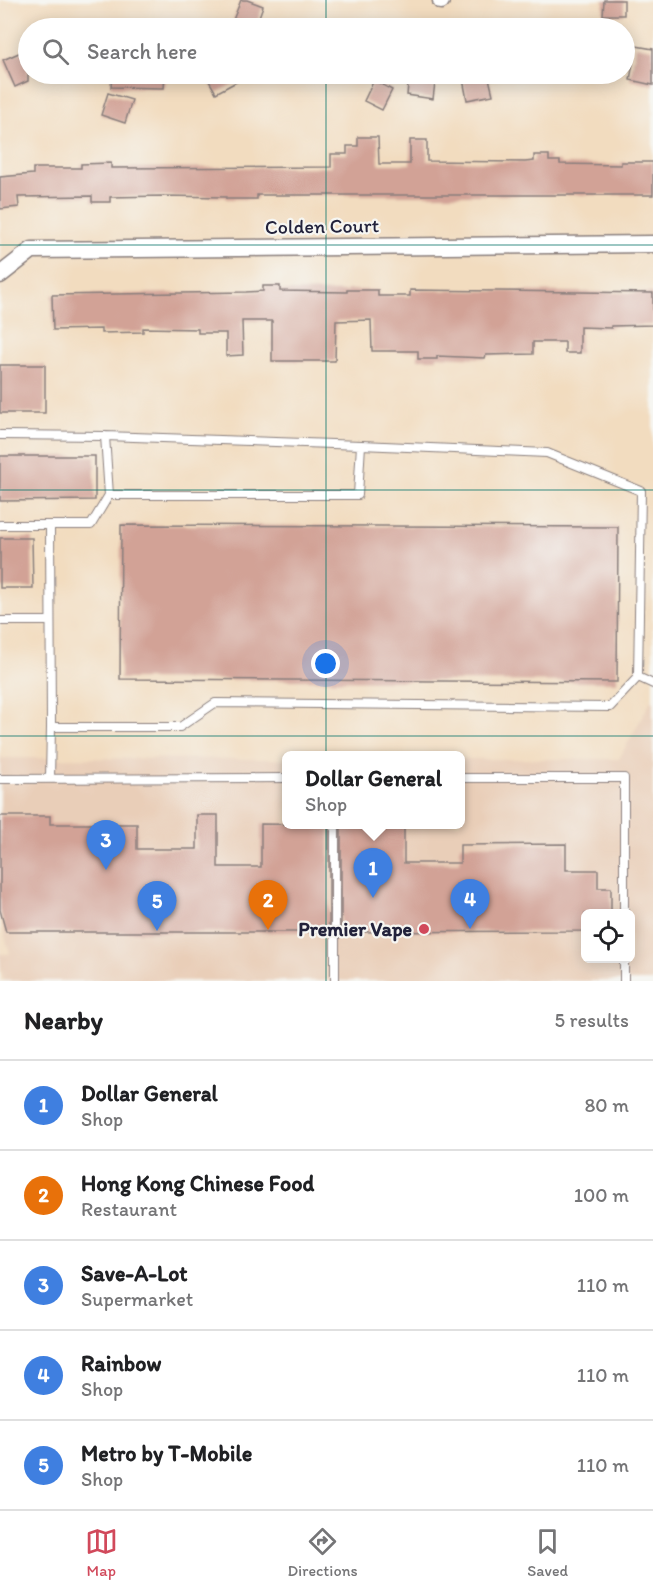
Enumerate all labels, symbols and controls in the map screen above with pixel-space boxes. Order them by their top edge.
search box [18,18,635,84]
icon: search [39,35,72,68]
text: Search here [87,38,197,65]
street label: Colden Court [265,213,380,239]
your location [311,649,340,678]
popup [282,751,465,829]
text: Dollar General [305,765,442,792]
text: Shop [305,792,347,816]
pin: 3 [86,820,126,870]
pin: 1 [354,848,392,898]
pin: 2 [248,880,288,930]
pin: 4 [450,880,490,929]
pin: 5 [138,882,176,931]
map controls [581,909,635,963]
button: locate [581,909,635,963]
place label: Premier Vape [298,917,412,942]
marker: Premier Vape [417,922,431,936]
text: Nearby [24,1004,103,1036]
text: 5 results [555,1008,629,1032]
text: Dollar General [81,1080,218,1107]
text: 1 [39,1093,48,1117]
text: 80 m [584,1093,629,1117]
text: Shop [81,1107,123,1131]
text: Hong Kong Chinese Food [81,1170,314,1197]
text: 2 [38,1183,49,1207]
text: 100 m [574,1183,629,1207]
text: Restaurant [81,1197,177,1221]
text: Save-A-Lot [81,1260,188,1287]
text: 3 [38,1273,49,1297]
text: 110 m [577,1273,629,1297]
text: Supermarket [81,1287,193,1311]
text: Rainbow [81,1350,161,1377]
text: 4 [37,1363,50,1387]
text: 110 m [577,1363,629,1387]
text: Shop [81,1377,123,1401]
text: Metro by T-Mobile [81,1440,252,1467]
text: 5 [38,1453,49,1477]
text: 110 m [577,1453,629,1477]
text: Shop [81,1467,123,1491]
tab: Map [85,1525,118,1580]
tab: Directions [287,1525,358,1580]
tab: Saved [527,1525,568,1580]

